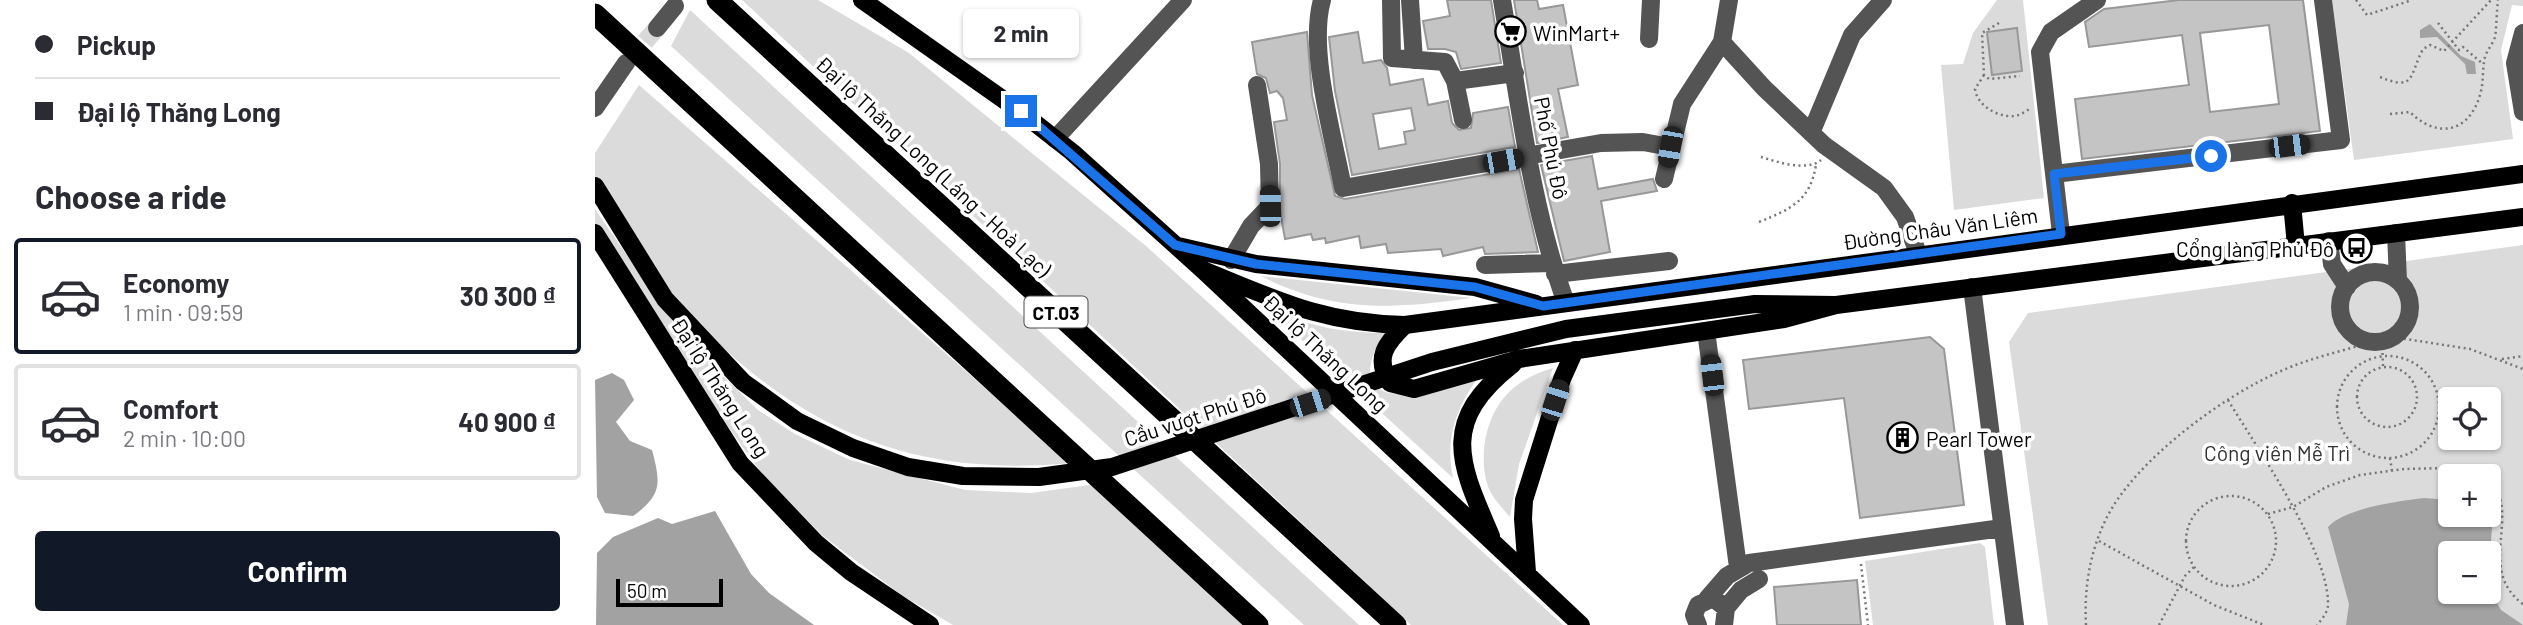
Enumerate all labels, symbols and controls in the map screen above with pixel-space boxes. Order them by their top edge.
callout: 2 min [963,10,1079,58]
supermarket icon: WinMart+ [1493,15,1527,49]
text: 2 min [993,19,1049,47]
place label: WinMart+ [1533,20,1620,45]
text: Pickup [77,29,156,60]
street label: Đại lộ Thăng Long (Láng - Hoà Lạc) [811,50,1057,282]
route end [1005,95,1037,127]
street label: Phố Phú Đô [1530,95,1574,201]
text: Đại lộ Thăng Long [77,96,281,127]
car [1657,124,1684,170]
car [2267,133,2312,159]
route start [2195,140,2227,172]
car [1481,147,1526,175]
text: Choose a ride [35,177,227,215]
car [1260,185,1281,227]
street label: Đường Châu Văn Liêm [1841,202,2039,254]
bus stop icon: Cổng làng Phú Đô [2340,231,2374,265]
place label: Cổng làng Phú Đô [2176,236,2334,261]
icon: car [39,265,102,328]
text: Economy [123,267,229,298]
text: 30 300 ₫ [460,280,556,311]
street label: Đại lộ Thăng Long [1258,289,1394,417]
road number: CT.03 [1025,296,1087,328]
text: 1 min · 09:59 [123,298,244,326]
street label: Đại lộ Thăng Long [667,312,775,462]
car [1700,353,1725,397]
car [1539,377,1572,423]
street label: Cầu vượt Phú Đô [1121,381,1269,451]
car [1287,387,1334,419]
map controls [2438,387,2501,604]
button: locate [2438,387,2501,450]
icon: car [39,391,102,454]
text: Comfort [123,393,219,424]
text: 40 900 ₫ [458,406,556,437]
building icon: Pearl Tower [1886,421,1920,455]
text: 2 min · 10:00 [123,424,246,452]
place label: Pearl Tower [1926,426,2032,451]
park label: Công viên Mễ Trì [2204,440,2350,465]
button: + [2438,464,2501,527]
button: Confirm [35,531,560,611]
button: − [2438,541,2501,604]
scale bar [616,576,723,608]
text: 50 m [627,579,667,602]

